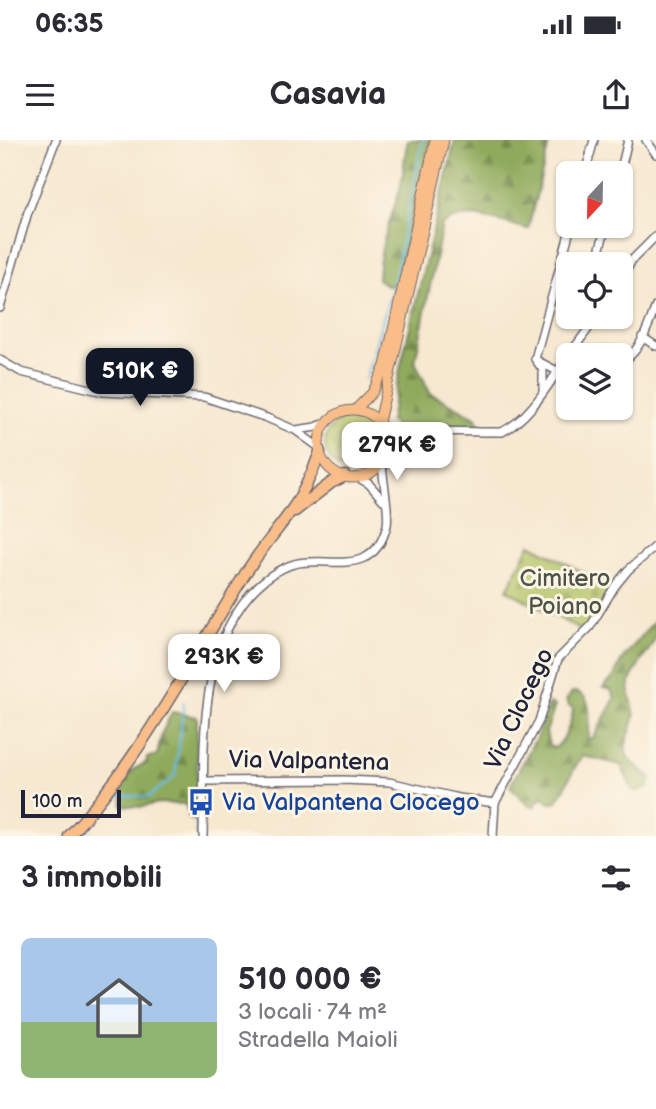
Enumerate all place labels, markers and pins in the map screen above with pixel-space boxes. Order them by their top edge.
pin: 510K € [83,348,197,408]
pin: 279K € [340,422,454,482]
pin: 293K € [167,634,281,694]
bus stop icon: Via Valpantena Clocego [186,787,216,817]
place label: Via Valpantena Clocego [222,788,480,817]

